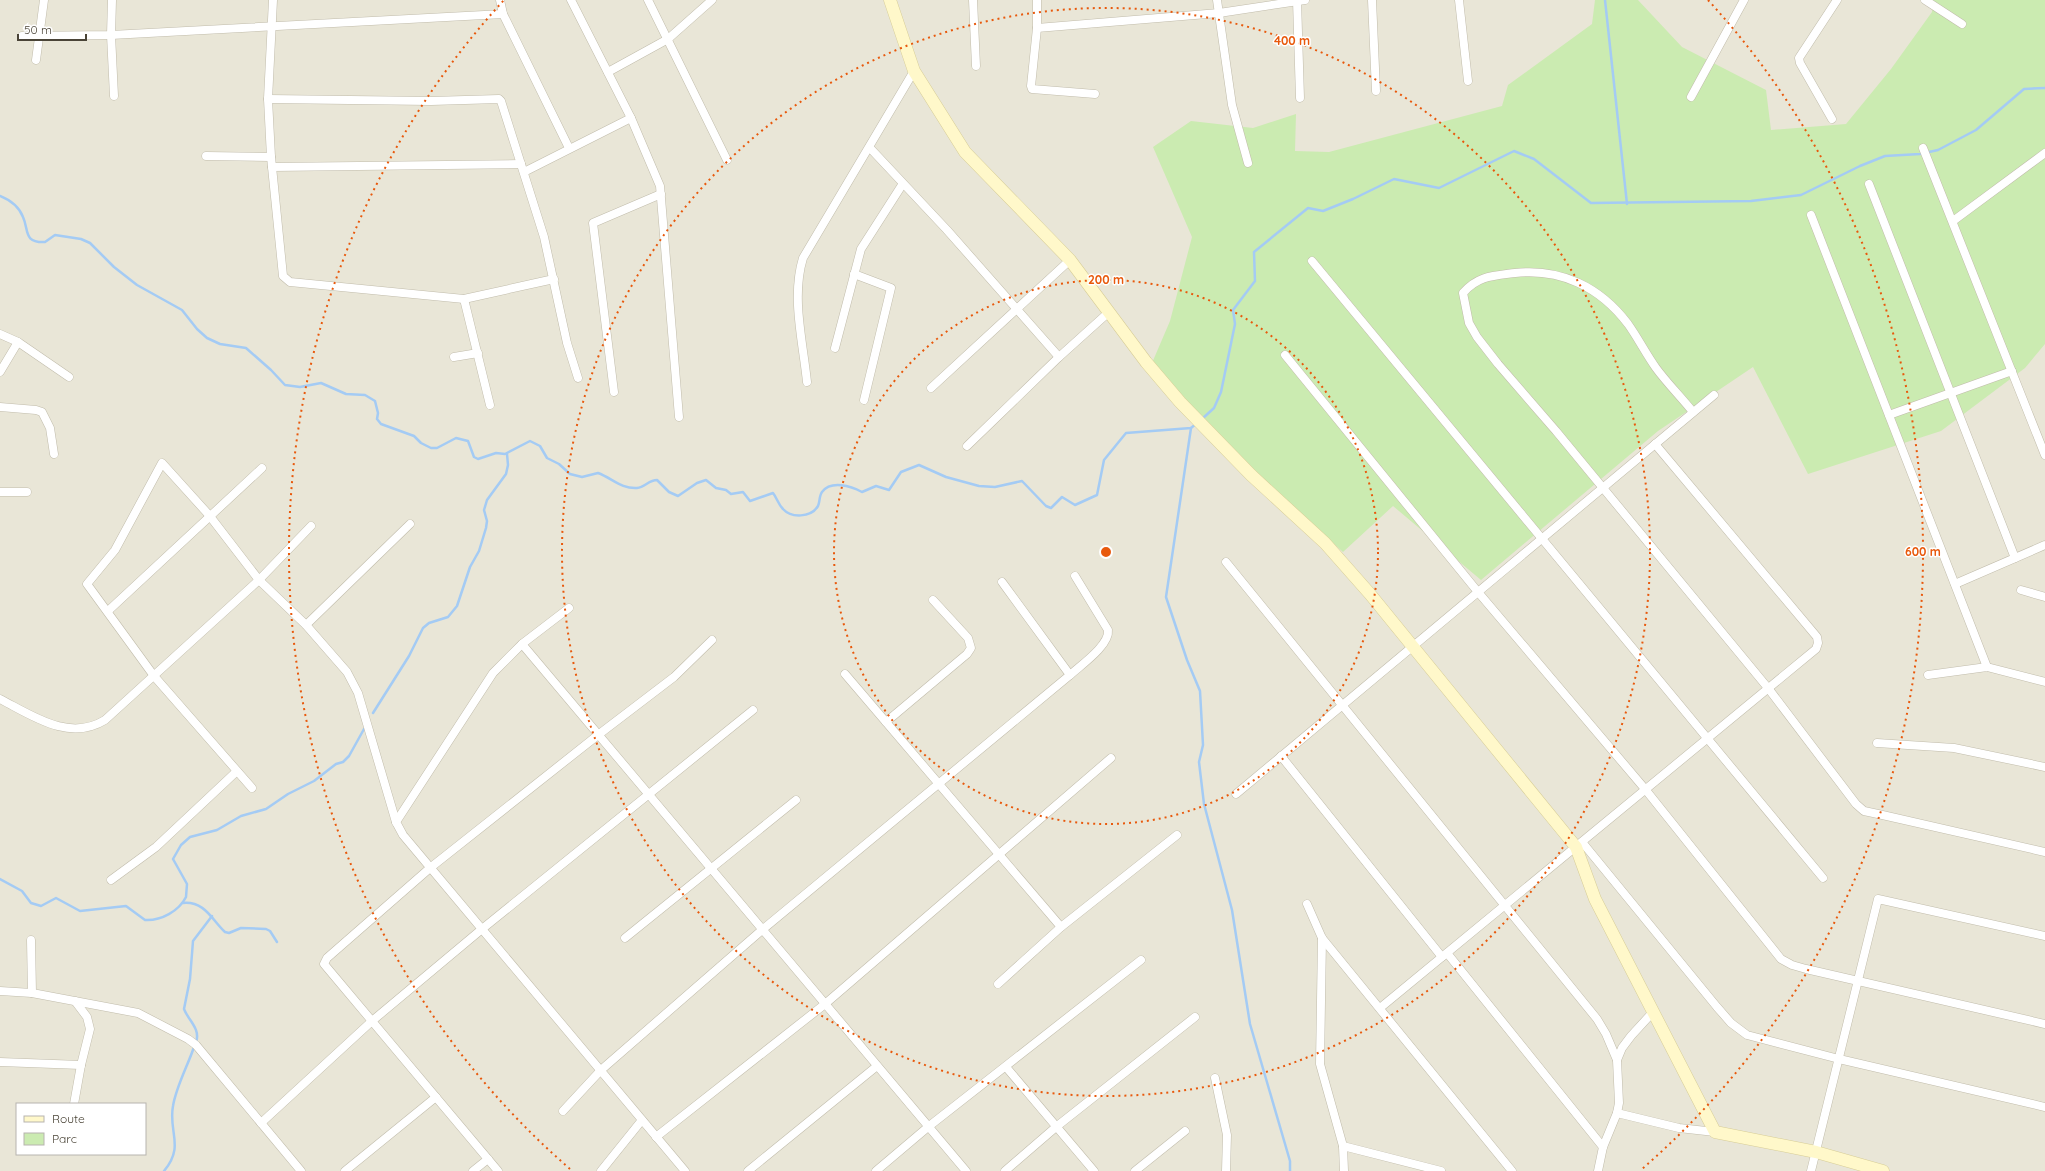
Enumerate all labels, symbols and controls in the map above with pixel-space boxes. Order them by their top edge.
scale bar [18,16,86,42]
text: 50 m [24,22,52,37]
text: 400 m [1274,33,1310,48]
text: 200 m [1088,272,1124,287]
text: 600 m [1905,544,1941,559]
centre of rings [1099,545,1113,559]
legend [16,1103,146,1155]
text: Route [52,1111,85,1126]
text: Parc [52,1131,77,1146]

